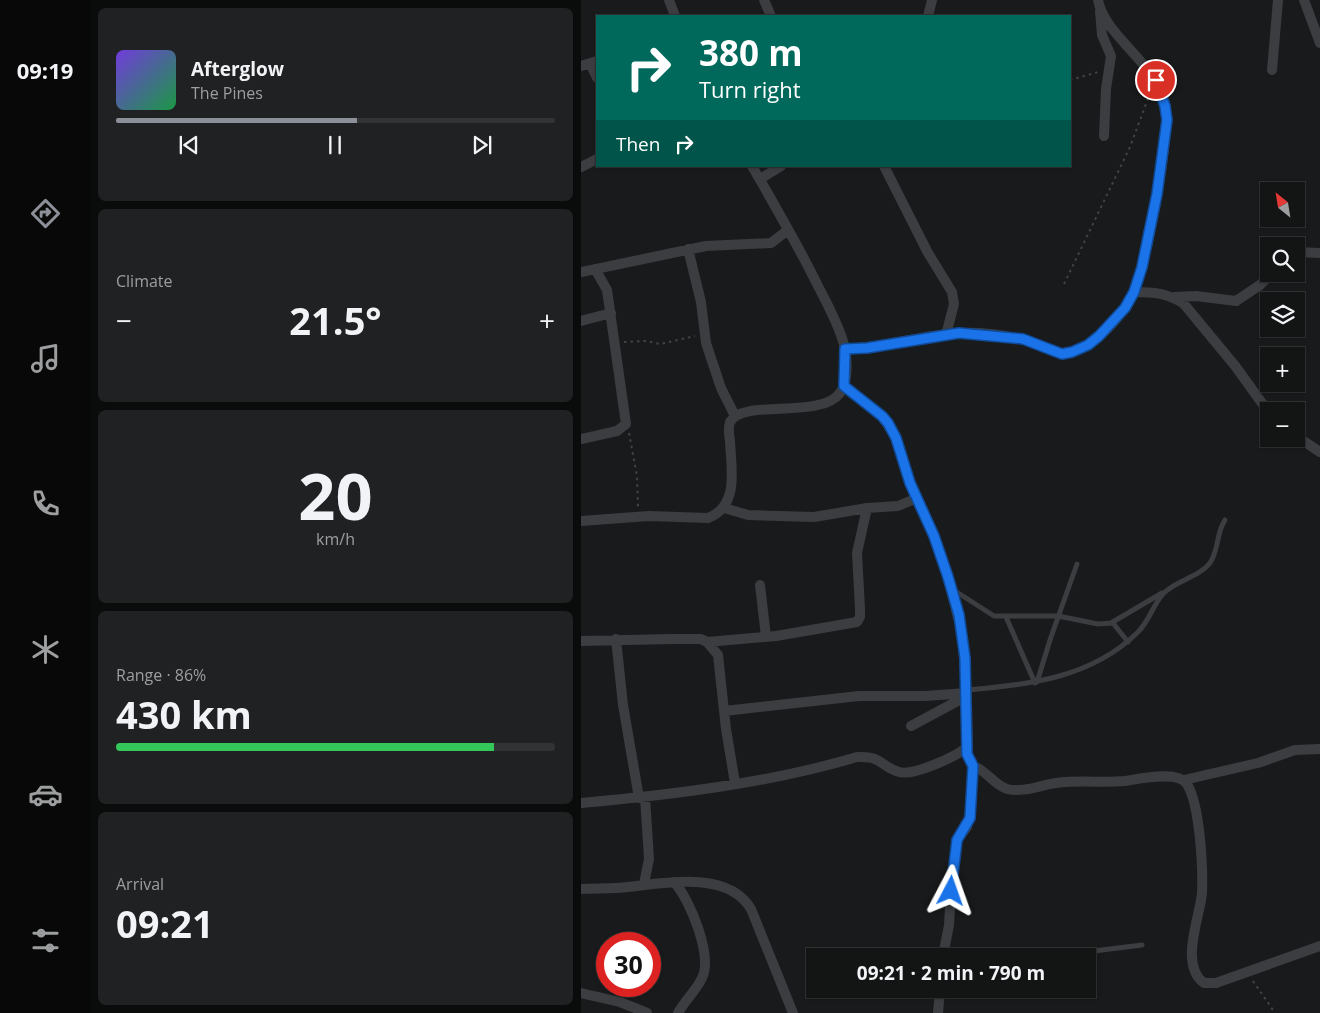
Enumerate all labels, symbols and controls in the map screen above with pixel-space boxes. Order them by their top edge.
text: 380 m [699,29,803,76]
icon: right [616,35,681,100]
text: 09:19 [17,55,73,85]
text: Afterglow [191,56,284,82]
pin [1135,59,1177,101]
icon: arrive [1142,66,1170,94]
text: Turn right [699,74,801,104]
text: The Pines [191,82,263,104]
icon: right [670,130,698,158]
icon: previous [175,131,203,159]
icon: pause [321,131,349,159]
icon: next [468,131,496,159]
text: Then [616,131,660,157]
north arrow [1260,182,1305,228]
map controls [1260,182,1305,447]
icon: directions [28,196,63,231]
button: search [1260,237,1305,282]
text: Climate [116,270,173,292]
button: layers [1260,292,1305,337]
text: 21.5° [289,294,382,346]
text: − [116,301,132,339]
text: + [539,301,555,339]
icon: music [28,341,63,376]
button: + [1260,347,1305,392]
button: − [1260,402,1305,447]
text: 20 [298,451,373,539]
icon: phone [28,486,63,521]
text: km/h [316,528,355,550]
icon: climate [28,632,63,667]
text: Range · 86% [116,664,206,686]
text: 430 km [116,688,252,740]
icon: car [28,777,63,812]
position arrow [924,864,976,916]
text: Arrival [116,873,164,895]
text: 09:21 [116,897,214,949]
icon: filters [28,923,63,958]
speed limit sign: 30 [596,932,661,997]
text: 09:21 · 2 min · 790 m [857,960,1045,986]

